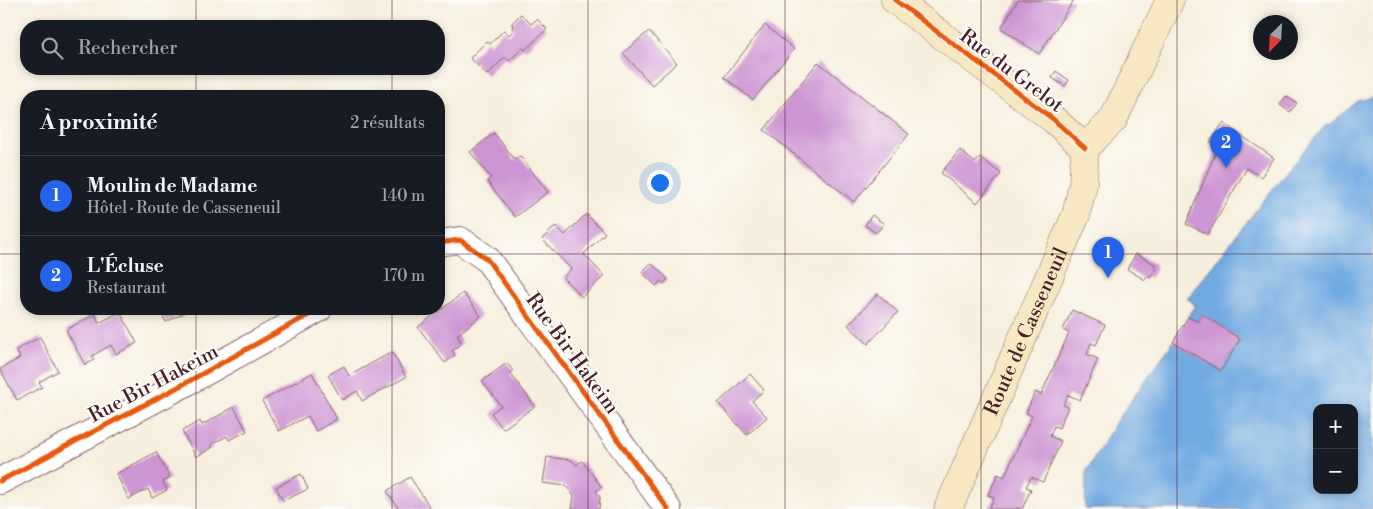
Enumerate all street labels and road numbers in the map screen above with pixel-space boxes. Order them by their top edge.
street label: Rue du Grelot [954,24,1068,118]
street label: Route de Casseneuil [979,244,1074,419]
street label: Rue Bir Hakeim [520,288,624,420]
street label: Rue Bir Hakeim [84,339,223,429]

